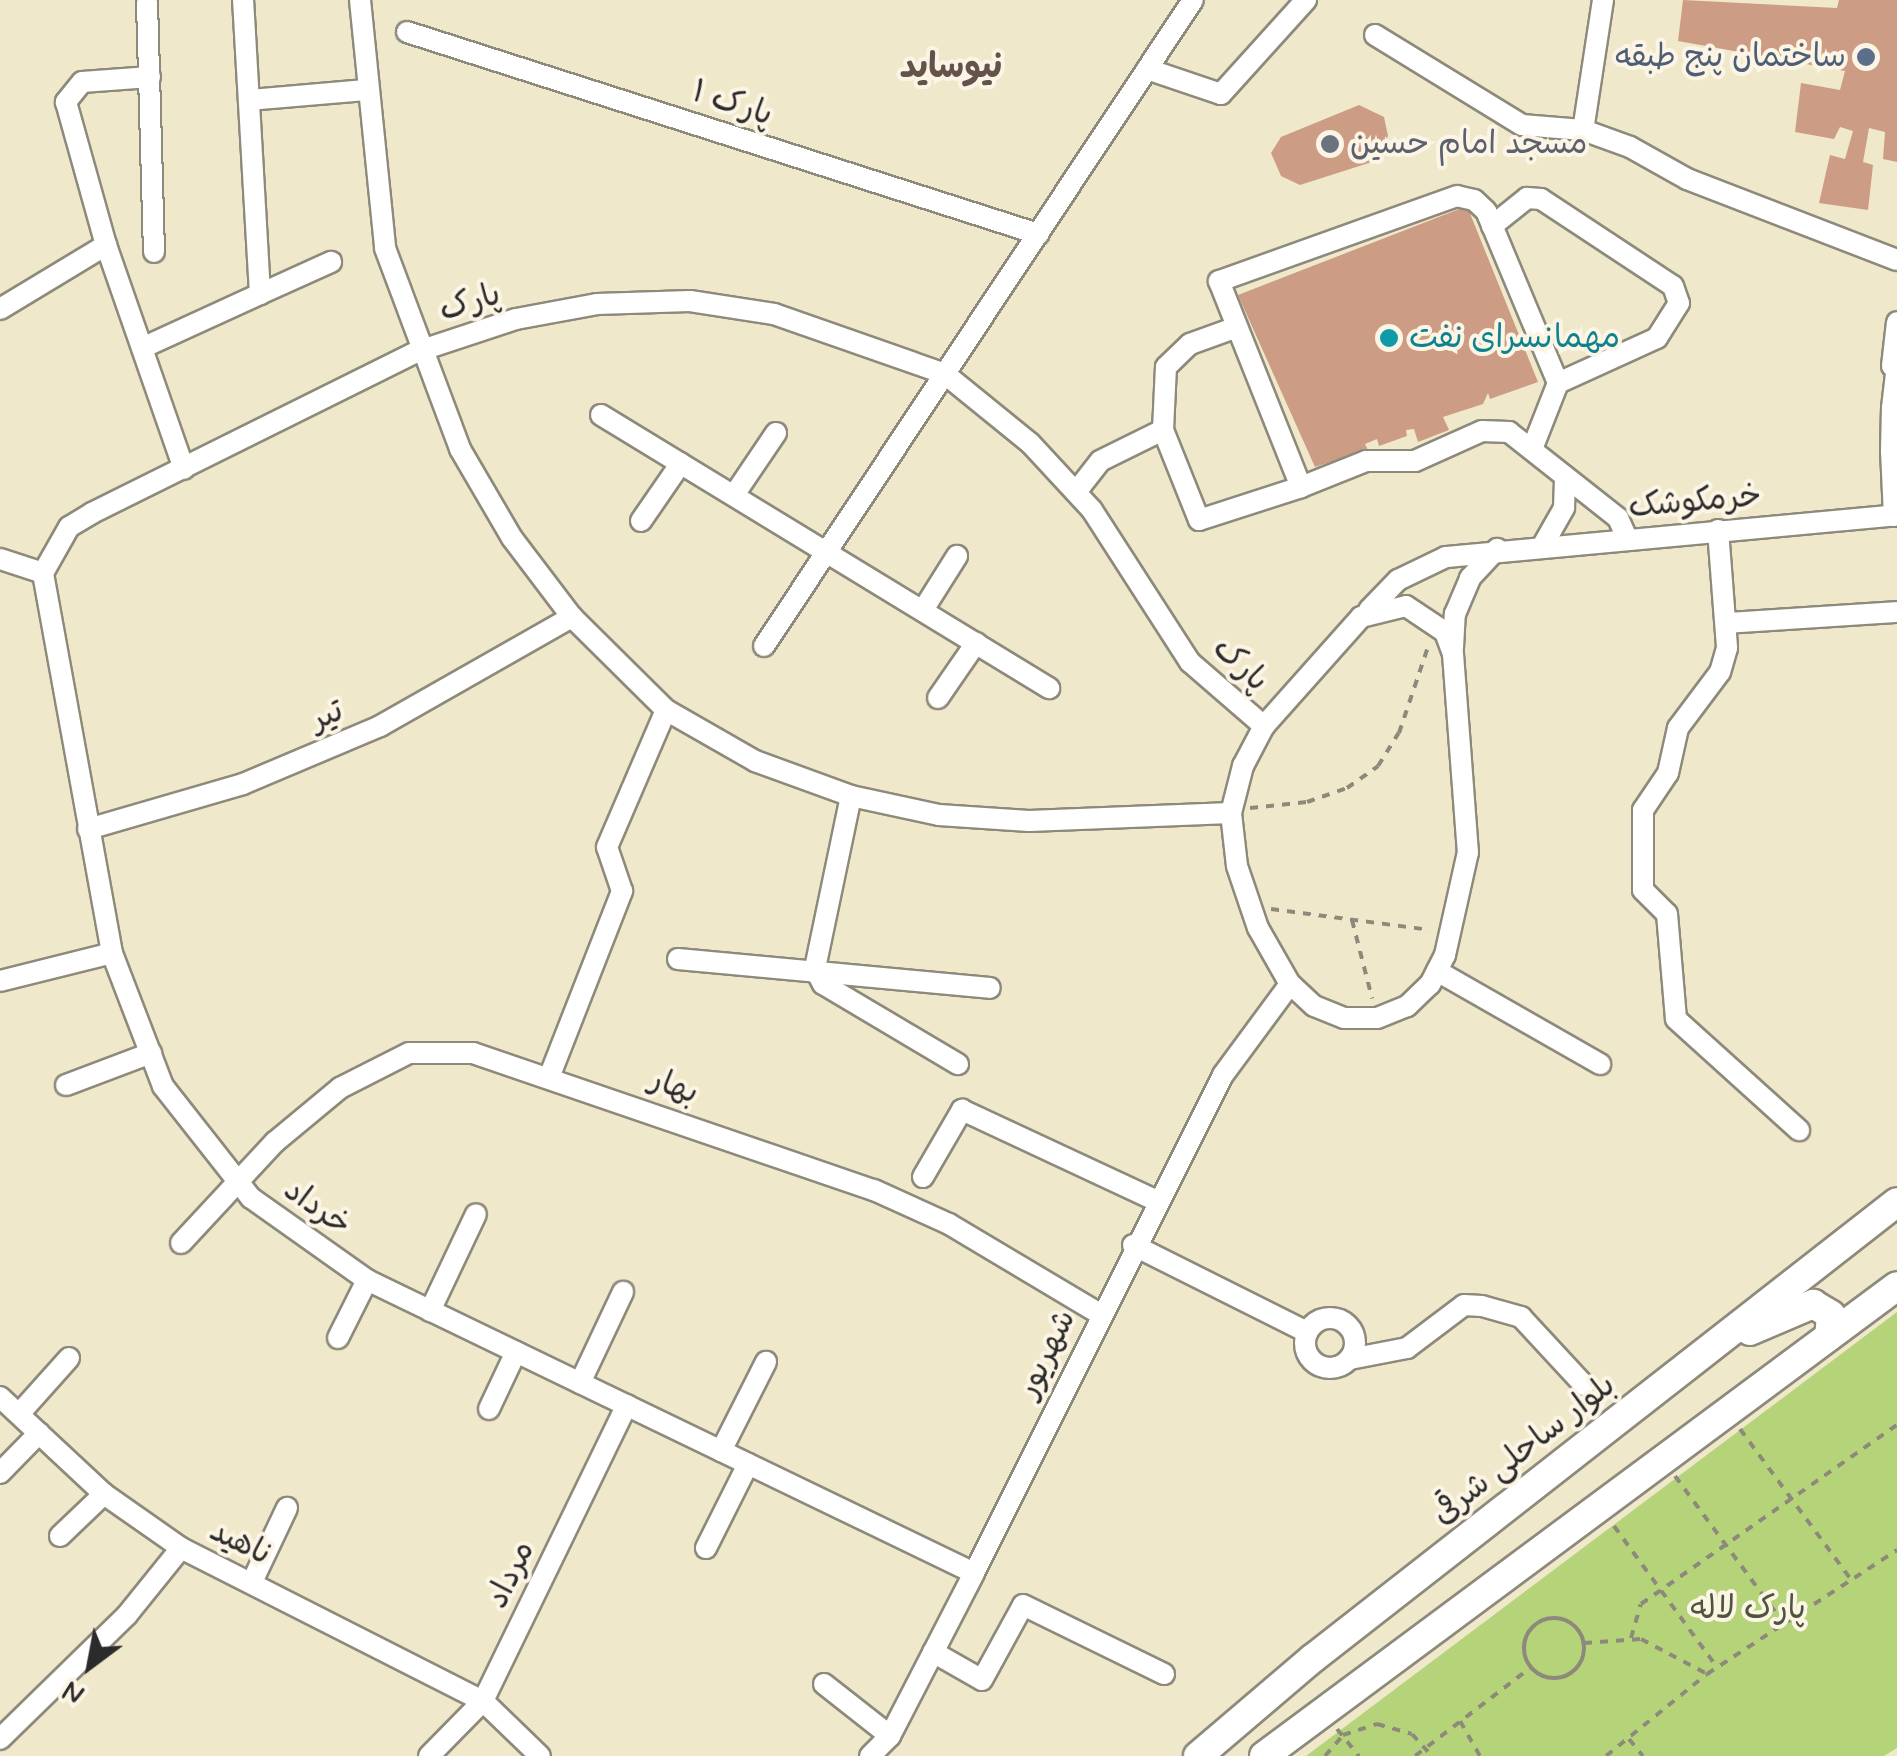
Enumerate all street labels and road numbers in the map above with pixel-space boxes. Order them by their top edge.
street label: پارک ۱ [687,73,777,135]
street label: پارک [435,276,505,330]
street label: خرمکوشک [1627,477,1763,527]
street label: پارک [1204,630,1276,700]
street label: تیر [305,692,349,740]
street label: بهار [645,1061,703,1113]
street label: خرداد [276,1171,358,1245]
street label: شهریور [1009,1304,1085,1404]
street label: بلوار ساحلی شرقی [1425,1367,1623,1533]
street label: ناهید [203,1512,277,1574]
street label: مرداد [478,1535,544,1615]

